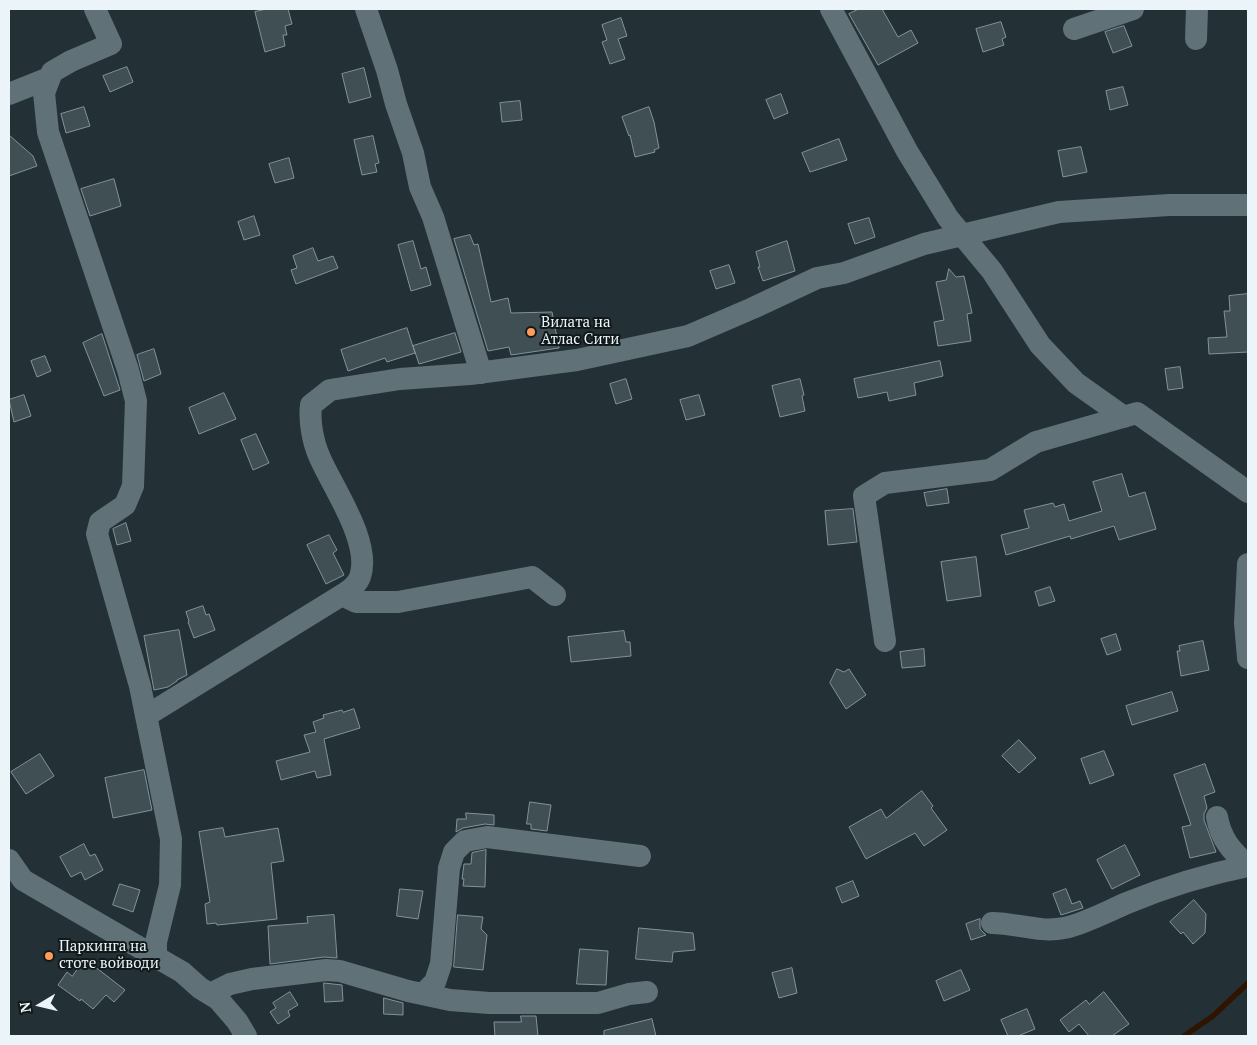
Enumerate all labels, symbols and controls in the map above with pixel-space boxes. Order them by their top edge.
place label: Вилата на Атлас Сити [541,314,619,349]
marker: Вилата на Атлас Сити [525,326,537,338]
place label: Паркинга на стоте войводи [59,938,159,973]
marker: Паркинга на стоте войводи [43,950,55,962]
north arrow [15,980,65,1030]
text: N [14,1001,35,1014]

